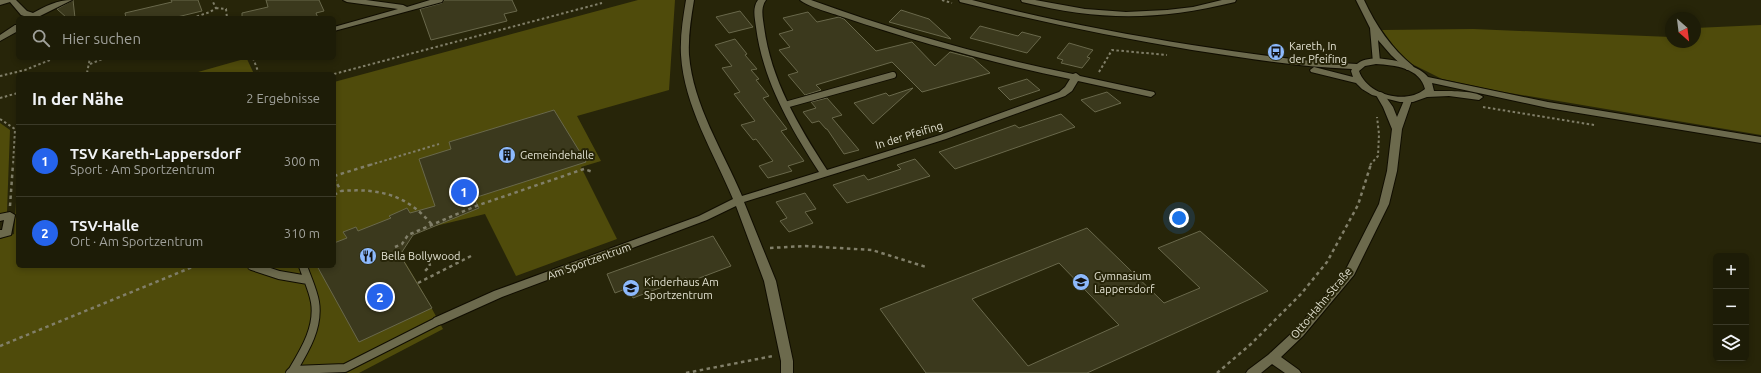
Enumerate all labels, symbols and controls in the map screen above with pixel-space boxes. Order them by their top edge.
north arrow [1665,12,1701,48]
search box [16,16,336,60]
icon: search [30,27,52,49]
text: Hier suchen [62,30,141,47]
place label: Kareth, In der Pfeifing [1289,40,1347,65]
bus stop icon: Kareth, In der Pfeifing [1266,42,1286,62]
text: In der Nähe [32,89,124,108]
text: 2 Ergebnisse [246,91,320,105]
street label: In der Pfeifing [874,119,944,151]
text: TSV Kareth-Lappersdorf [70,145,241,162]
building icon: Gemeindehalle [497,145,517,165]
place label: Gemeindehalle [520,149,594,161]
text: 1 [41,154,49,168]
text: 300 m [284,154,320,168]
text: Sport · Am Sportzentrum [70,162,215,176]
pin: 1 [451,177,477,207]
your location [1169,208,1189,228]
text: TSV-Halle [70,217,139,234]
text: 2 [41,226,49,240]
text: 310 m [284,226,320,240]
text: Ort · Am Sportzentrum [70,234,203,248]
street label: Am Sportzentrum [546,240,632,282]
restaurant icon: Bella Bollywood [358,246,378,266]
place label: Bella Bollywood [381,250,461,262]
map controls [1713,253,1749,361]
button: + [1713,253,1749,289]
street label: Otto-Hahn-Straße [1288,265,1354,341]
place label: Gymnasium Lappersdorf [1094,270,1155,295]
school or university icon: Gymnasium Lappersdorf [1071,272,1091,292]
place label: Kinderhaus Am Sportzentrum [644,276,719,301]
school or university icon: Kinderhaus Am Sportzentrum [621,278,641,298]
pin: 2 [367,282,393,312]
button: − [1713,289,1749,325]
button: layers [1713,325,1749,361]

